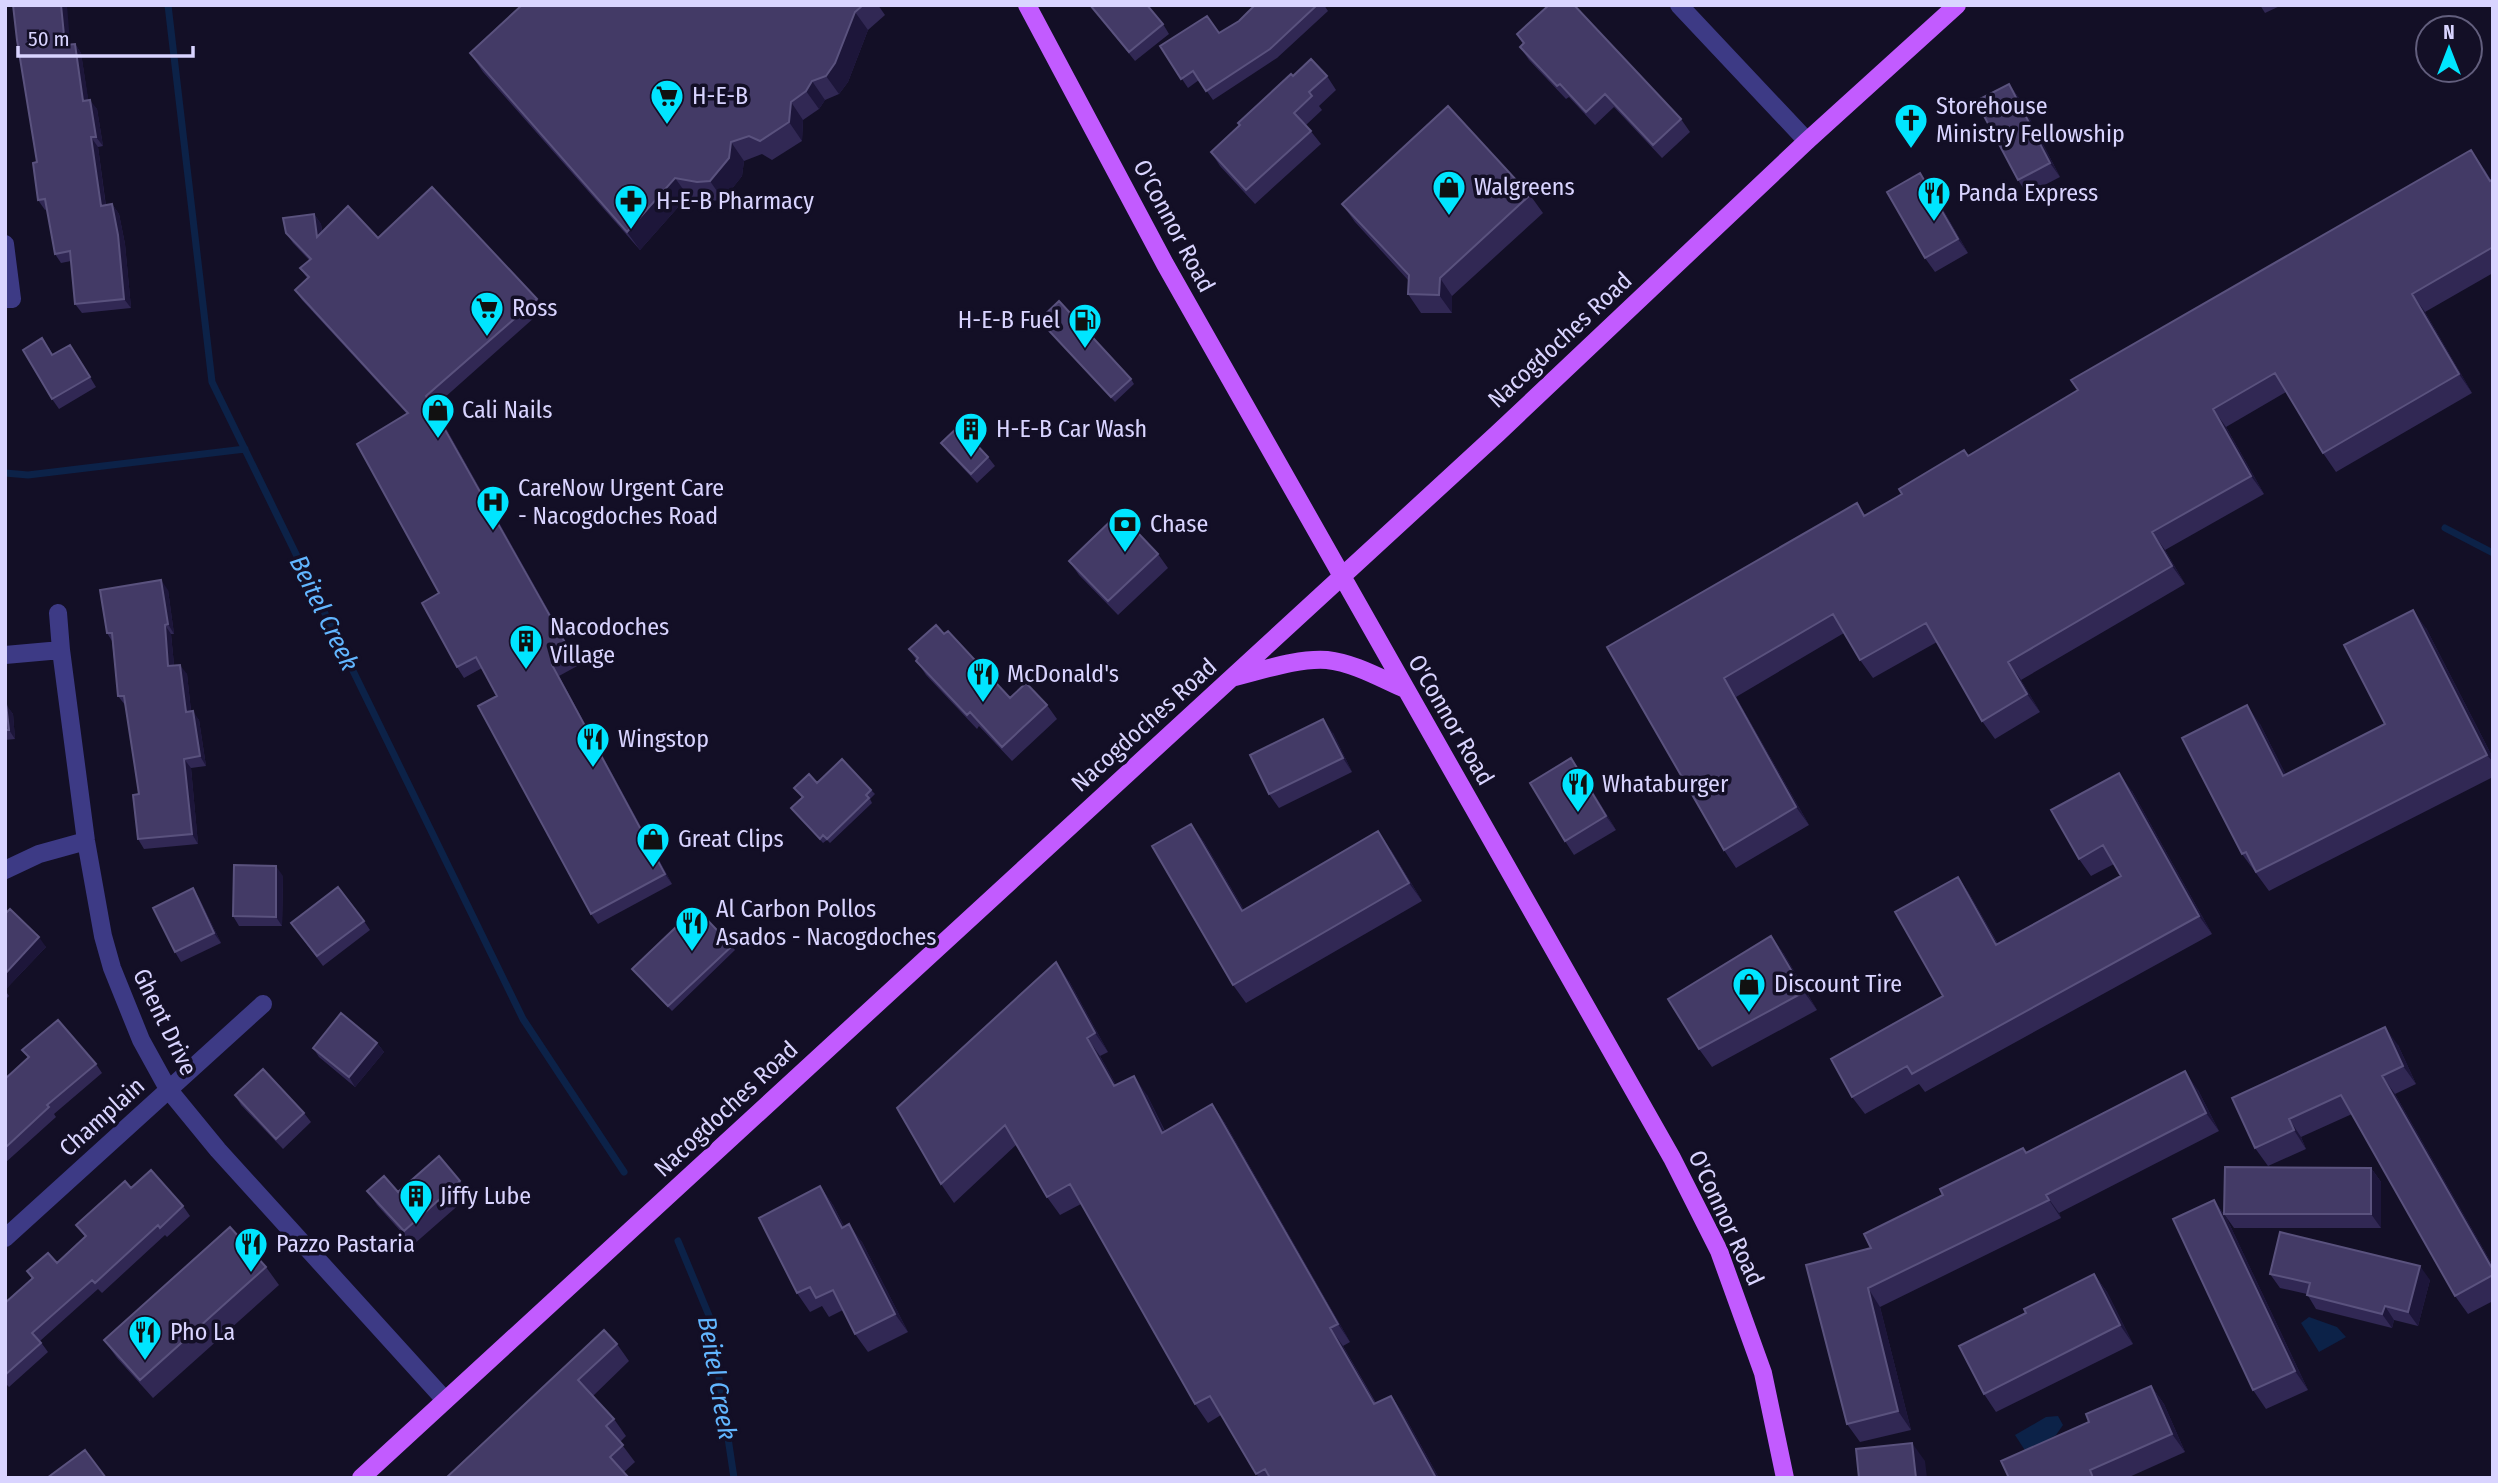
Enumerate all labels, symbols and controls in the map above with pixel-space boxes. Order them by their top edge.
scale bar [18,14,192,58]
north arrow [2414,14,2484,84]
text: N [2443,21,2455,44]
text: 50 m [28,26,70,52]
supermarket icon: H-E-B [648,77,686,126]
place label: H-E-B [692,82,748,110]
place label: Storehouse Ministry Fellowship [1936,92,2125,148]
church icon: Storehouse Ministry Fellowship [1892,101,1930,150]
street label: O'Connor Road [1127,155,1221,297]
shop icon: Walgreens [1430,168,1468,217]
place label: Walgreens [1474,173,1575,201]
restaurant icon: Panda Express [1915,174,1953,223]
place label: Panda Express [1958,179,2098,207]
pharmacy icon: H-E-B Pharmacy [612,182,650,231]
place label: H-E-B Pharmacy [656,187,814,215]
street label: Nacogdoches Road [1483,266,1637,414]
supermarket icon: Ross [468,289,506,338]
place label: Ross [512,294,558,322]
fuel station icon: H-E-B Fuel [1066,301,1104,350]
place label: H-E-B Fuel [958,306,1060,334]
shop icon: Cali Nails [419,391,457,440]
place label: Cali Nails [462,396,552,424]
building icon: H-E-B Car Wash [952,410,990,459]
place label: H-E-B Car Wash [996,415,1147,443]
place label: CareNow Urgent Care - Nacogdoches Road [518,474,724,530]
hospital icon: CareNow Urgent Care - Nacogdoches Road [474,483,512,532]
bank icon: Chase [1106,505,1144,554]
place label: Chase [1150,510,1208,538]
water label: Beitel Creek [283,550,365,676]
place label: Nacodoches Village [550,613,669,669]
building icon: Nacodoches Village [507,622,545,671]
street label: O'Connor Road [1402,650,1500,790]
street label: Nacogdoches Road [1066,653,1222,797]
restaurant icon: McDonald's [964,655,1002,704]
place label: McDonald's [1007,660,1119,688]
restaurant icon: Wingstop [574,720,612,769]
place label: Wingstop [618,725,709,753]
restaurant icon: Whataburger [1559,765,1597,814]
place label: Whataburger [1602,770,1729,798]
shop icon: Great Clips [634,820,672,869]
place label: Great Clips [678,825,784,853]
place label: Al Carbon Pollos Asados - Nacogdoches [716,895,937,951]
restaurant icon: Al Carbon Pollos Asados - Nacogdoches [673,904,711,953]
street label: Ghent Drive [127,964,203,1080]
shop icon: Discount Tire [1730,965,1768,1014]
place label: Discount Tire [1774,970,1902,998]
street label: Nacogdoches Road [649,1035,803,1183]
street label: Champlain [54,1072,150,1162]
street label: O'Connor Road [1682,1146,1770,1290]
building icon: Jiffy Lube [397,1177,435,1226]
place label: Jiffy Lube [440,1182,531,1210]
restaurant icon: Pazzo Pastaria [232,1225,270,1274]
place label: Pazzo Pastaria [276,1230,415,1258]
restaurant icon: Pho La [126,1313,164,1362]
water label: Beitel Creek [691,1314,743,1442]
place label: Pho La [170,1318,235,1346]

